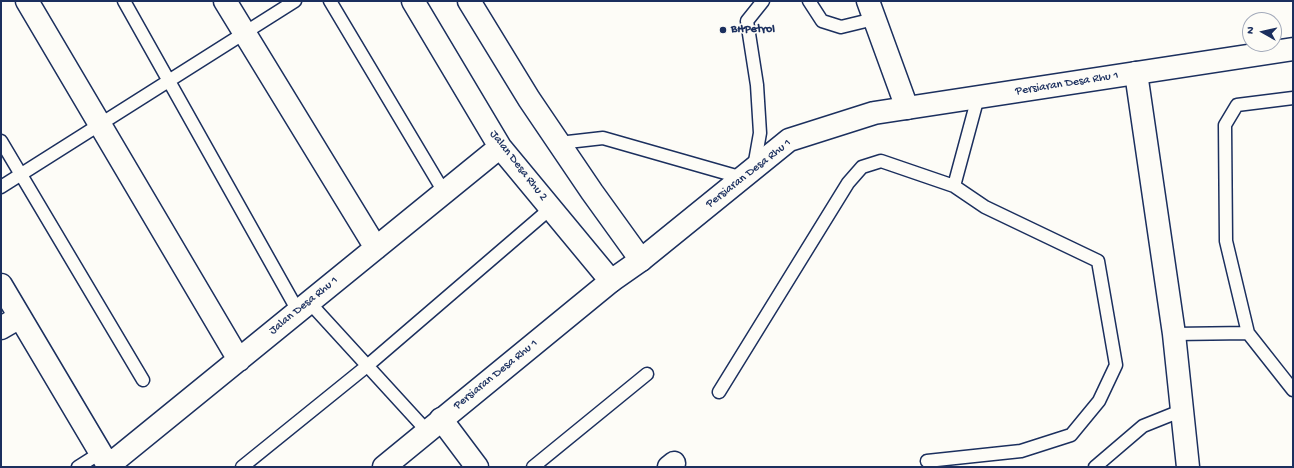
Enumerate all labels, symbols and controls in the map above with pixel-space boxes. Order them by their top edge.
north arrow [1242,12,1282,52]
place label: BHPetrol [731,23,775,37]
marker: BHPetrol [718,25,728,35]
text: N [1245,26,1258,35]
street label: Persiaran Desa Rhu 1 [1014,69,1120,99]
street label: Jalan Desa Rhu 2 [486,128,550,204]
street label: Persiaran Desa Rhu 1 [704,136,794,212]
street label: Jalan Desa Rhu 1 [266,274,342,338]
street label: Persiaran Desa Rhu 1 [451,337,541,413]

